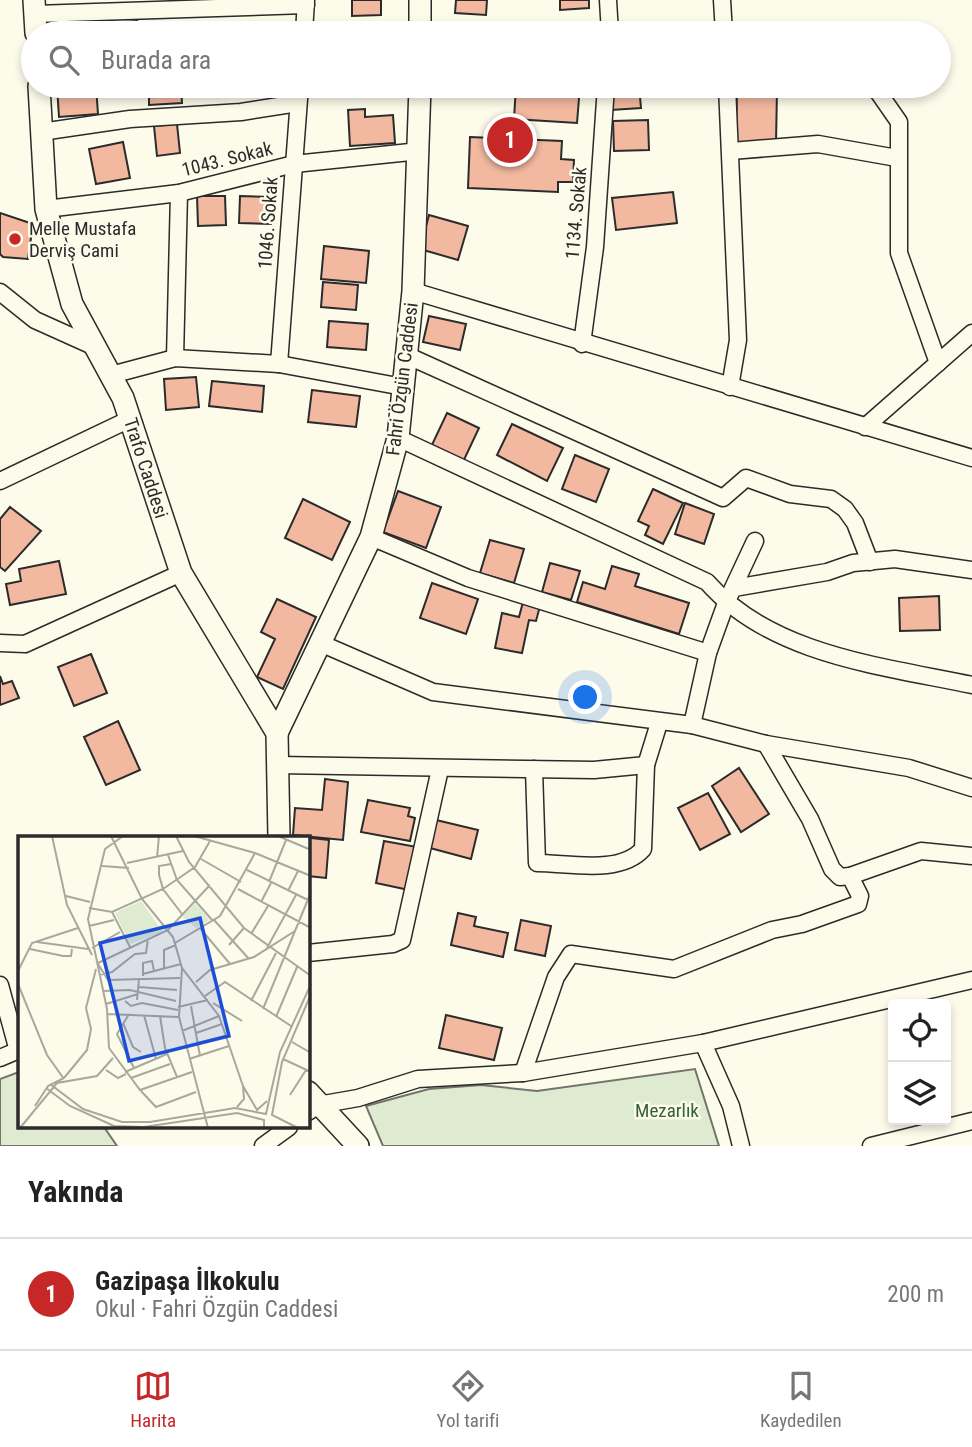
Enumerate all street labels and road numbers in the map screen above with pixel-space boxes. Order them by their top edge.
street label: 1043. Sokak [179,137,275,181]
street label: 1134. Sokak [561,165,592,260]
street label: 1046. Sokak [253,176,283,270]
street label: Fahri Özgün Caddesi [381,301,423,457]
street label: Trafo Caddesi [119,415,173,521]

